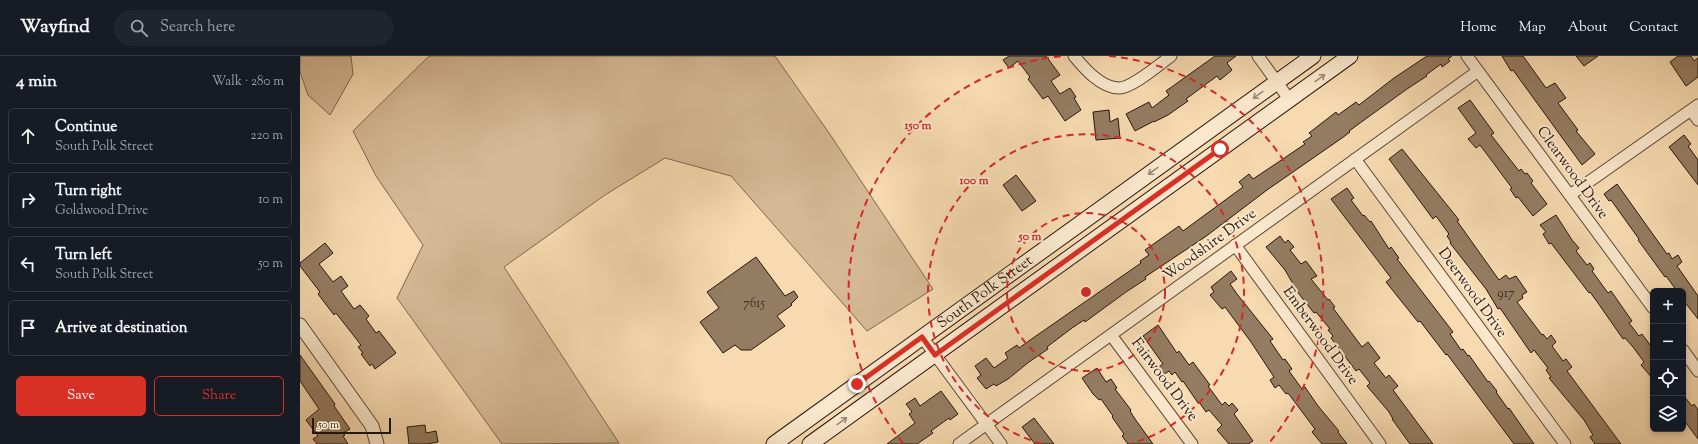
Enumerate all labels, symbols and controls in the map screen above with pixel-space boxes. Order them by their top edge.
search box [114,10,394,46]
text: Wayfind [20,14,90,41]
icon: search [128,17,150,39]
text: Search here [160,17,235,38]
text: Home [1460,18,1497,38]
text: Map [1519,18,1546,38]
text: About [1568,18,1607,38]
text: Contact [1629,18,1678,38]
text: 4 min [16,70,57,94]
text: Walk · 280 m [212,73,284,91]
one-way arrow [1314,74,1325,82]
one-way arrow [1253,91,1264,99]
text: Continue [55,117,117,138]
text: 150 m [903,117,932,135]
street label: Clearwood Drive [1531,122,1613,224]
icon: ahead [17,125,39,147]
text: 220 m [250,127,283,145]
text: South Polk Street [55,138,153,156]
route start [1211,140,1229,158]
one-way arrow [1148,167,1159,175]
text: 100 m [958,172,989,190]
text: Turn right [55,181,121,202]
icon: right [17,189,39,211]
text: 10 m [258,191,283,209]
text: Goldwood Drive [55,202,148,220]
street label: Woodshire Drive [1159,204,1261,286]
text: 50 m [1018,228,1042,246]
street label: Deerwood Drive [1432,244,1512,342]
text: Turn left [55,245,112,266]
street label: South Polk Street [933,250,1037,334]
icon: left [17,253,39,275]
text: 50 m [258,255,283,273]
text: South Polk Street [55,266,153,284]
street label: Emberwood Drive [1277,282,1363,390]
centre of rings [1079,285,1093,299]
house number: 917 [1497,285,1515,303]
map controls [1650,288,1686,432]
button: + [1650,288,1686,324]
house number: 7615 [743,295,765,313]
icon: arrive [17,317,39,339]
text: Arrive at destination [55,318,188,339]
button: − [1650,324,1686,360]
street label: Fairwood Drive [1126,334,1202,426]
button: locate [1650,360,1686,396]
route end [848,375,866,393]
button: Save [16,376,146,416]
button: Share [154,376,284,416]
button: layers [1650,396,1686,432]
scale bar [312,416,391,435]
text: 50 m [318,417,339,433]
one-way arrow [836,417,847,425]

